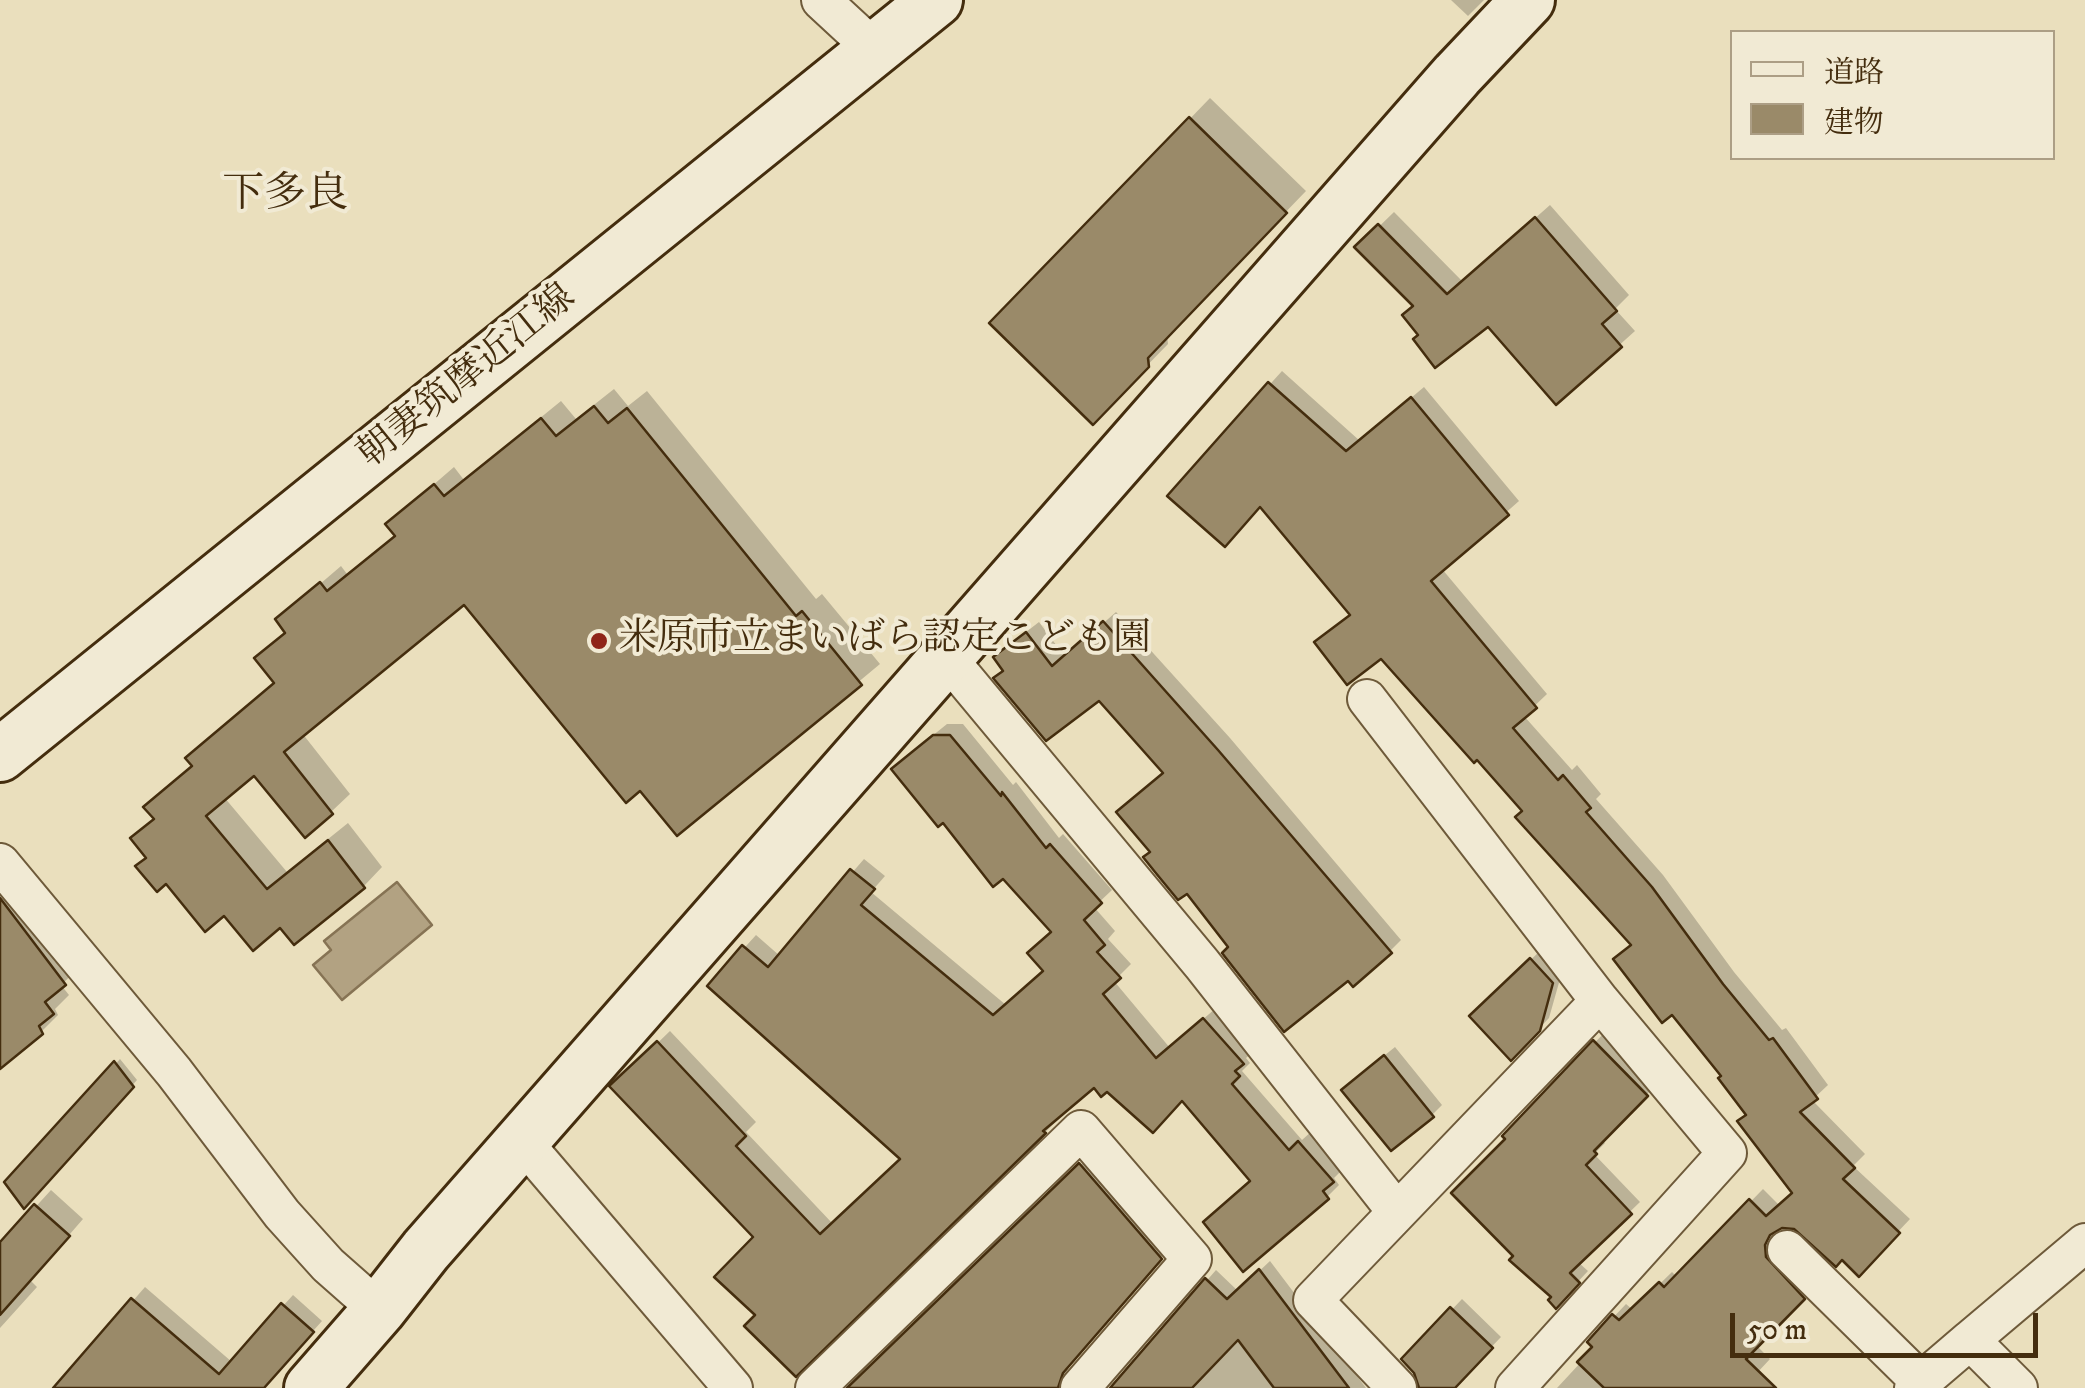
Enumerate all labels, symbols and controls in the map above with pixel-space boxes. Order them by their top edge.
legend [1730,30,2055,160]
text: 道路 [1824,55,1884,92]
text: 建物 [1824,105,1884,142]
district label: 下多良 [222,172,348,222]
street label: 朝妻筑摩近江線 [350,277,586,479]
place label: 米原市立まいばら認定こども園 [619,618,1151,664]
marker: 米原市立まいばら認定こども園 [588,630,610,652]
scale bar [1735,1293,2042,1355]
text: 50 m [1747,1312,1807,1349]

